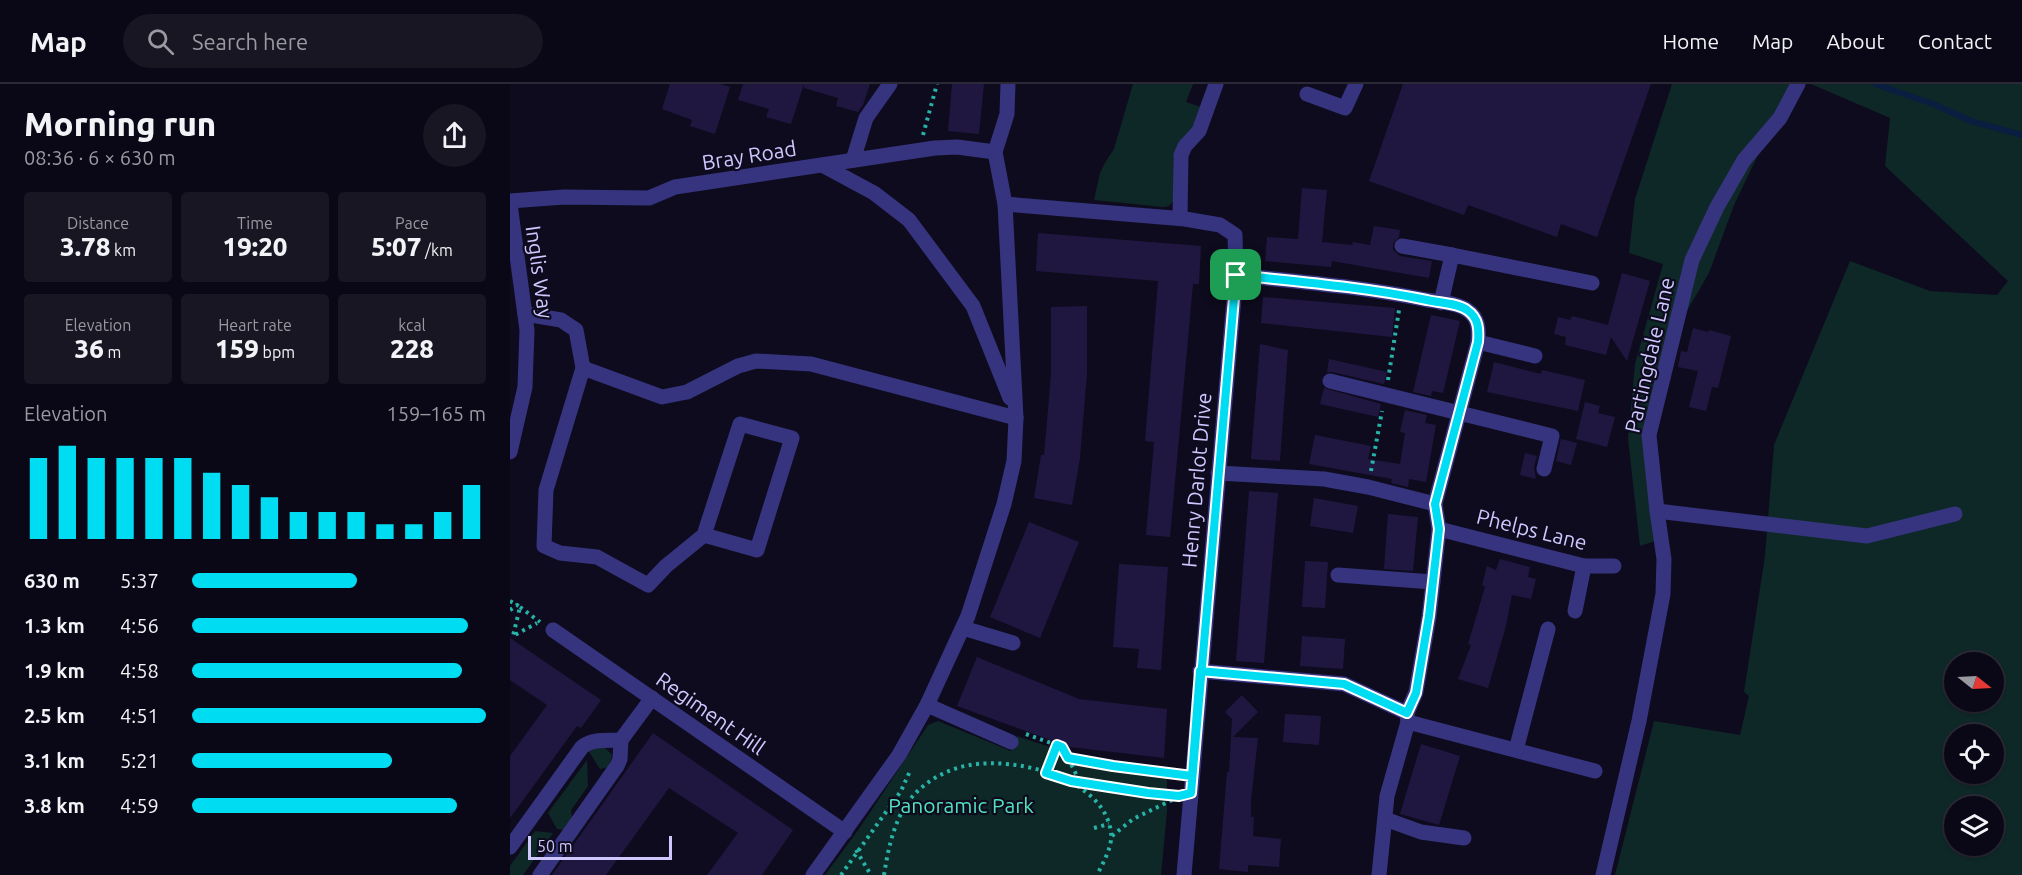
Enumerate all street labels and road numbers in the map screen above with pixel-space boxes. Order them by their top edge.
street label: Bray Road [700,136,798,174]
street label: Inglis Way [522,224,558,320]
street label: Partingdale Lane [1619,275,1679,435]
street label: Henry Darlot Drive [1176,391,1216,569]
street label: Phelps Lane [1474,504,1590,554]
street label: Regiment Hill [652,667,770,759]

